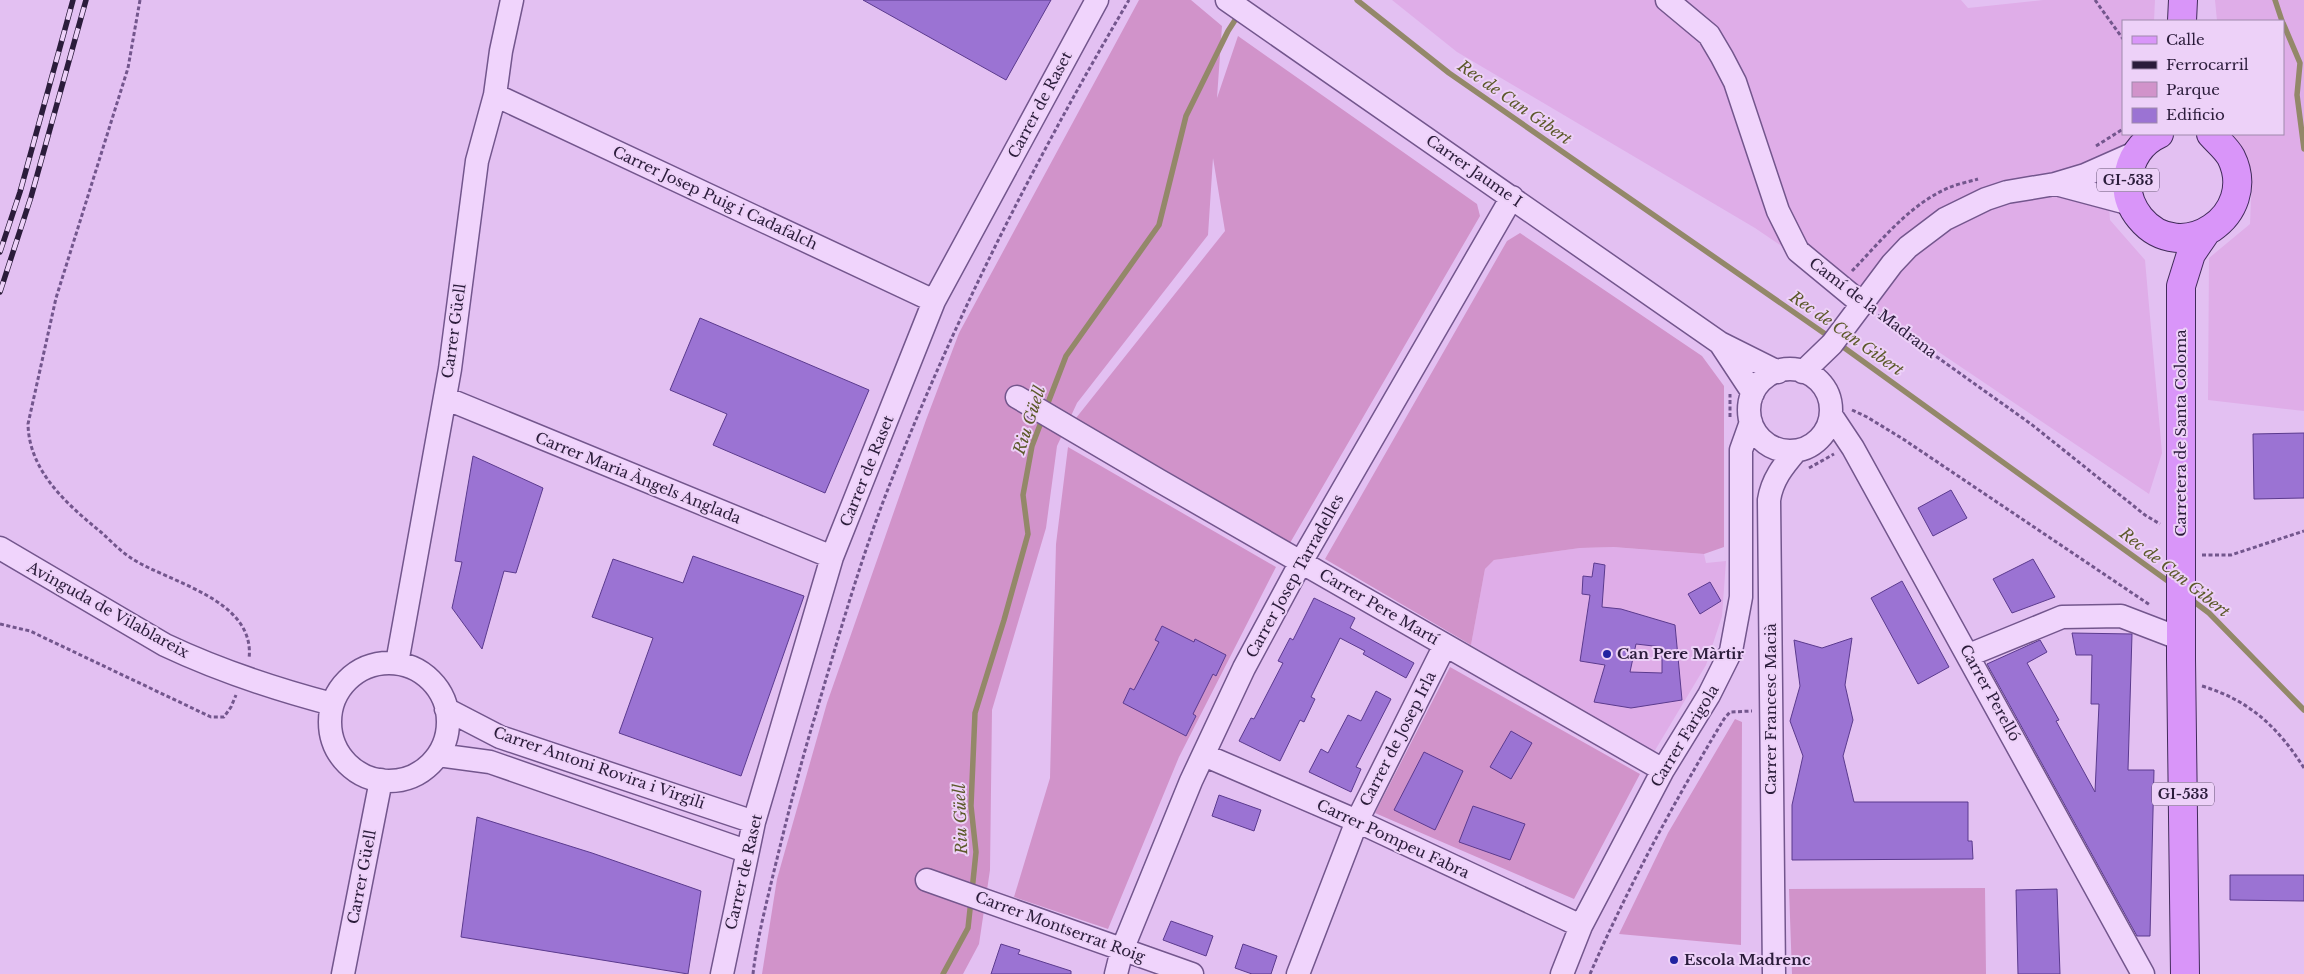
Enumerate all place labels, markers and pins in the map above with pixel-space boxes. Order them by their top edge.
place label: Can Pere Màrtir [1617,644,1745,663]
marker: Can Pere Màrtir [1601,648,1613,660]
place label: Escola Madrenc [1684,950,1811,969]
marker: Escola Madrenc [1668,954,1680,966]

